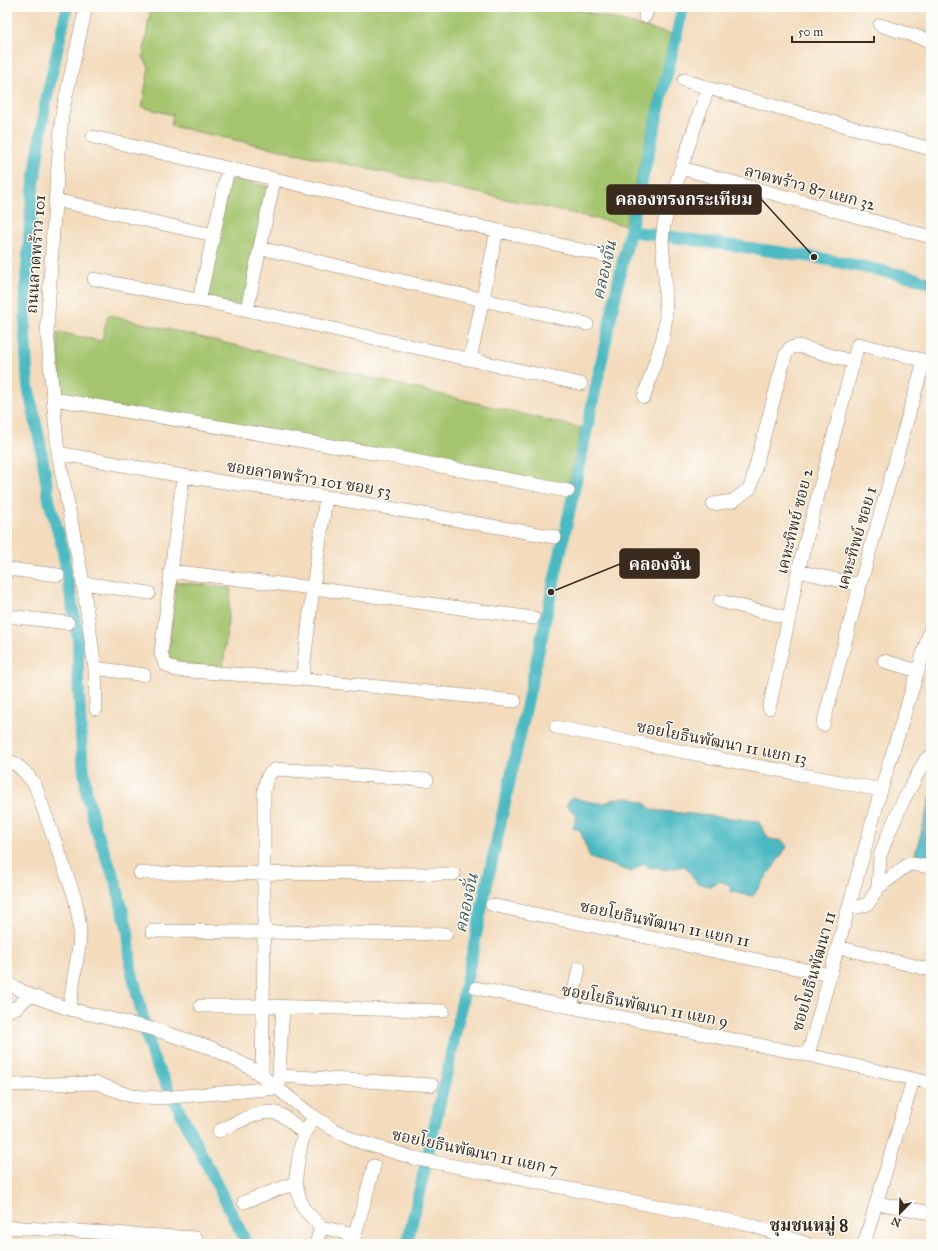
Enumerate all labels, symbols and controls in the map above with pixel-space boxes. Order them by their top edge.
scale bar [792,18,874,44]
text: 50 m [798,25,823,39]
street label: ลาดพร้าว 87 แยก 32 [742,161,878,214]
callout: คลองทรงกระเทียม [607,185,761,214]
text: คลองทรงกระเทียม [615,189,753,210]
street label: ถนนลาดพร้าว 101 [22,194,49,314]
water label: คลองจั่น [586,237,622,302]
street label: ซอยลาดพร้าว 101 ซอย 53 [225,456,393,501]
street label: เคหะทิพย์ ซอย 2 [772,466,817,576]
street label: เคหะทิพย์ ซอย 1 [833,484,880,592]
callout: คลองจั่น [620,549,699,578]
text: คลองจั่น [629,552,692,575]
street label: ซอยโยธินพัฒนา 11 แยก 13 [635,716,809,768]
water label: คลองจั่น [448,870,483,935]
street label: ซอยโยธินพัฒนา 11 แยก 11 [578,895,752,951]
street label: ซอยโยธินพัฒนา 11 [786,909,840,1033]
street label: ซอยโยธินพัฒนา 11 แยก 9 [560,979,730,1031]
street label: ซอยโยธินพัฒนา 11 แยก 7 [390,1124,560,1178]
north arrow [880,1193,920,1233]
text: N [889,1214,903,1230]
district label: ชุมชนหมู่ 8 [770,1215,848,1237]

